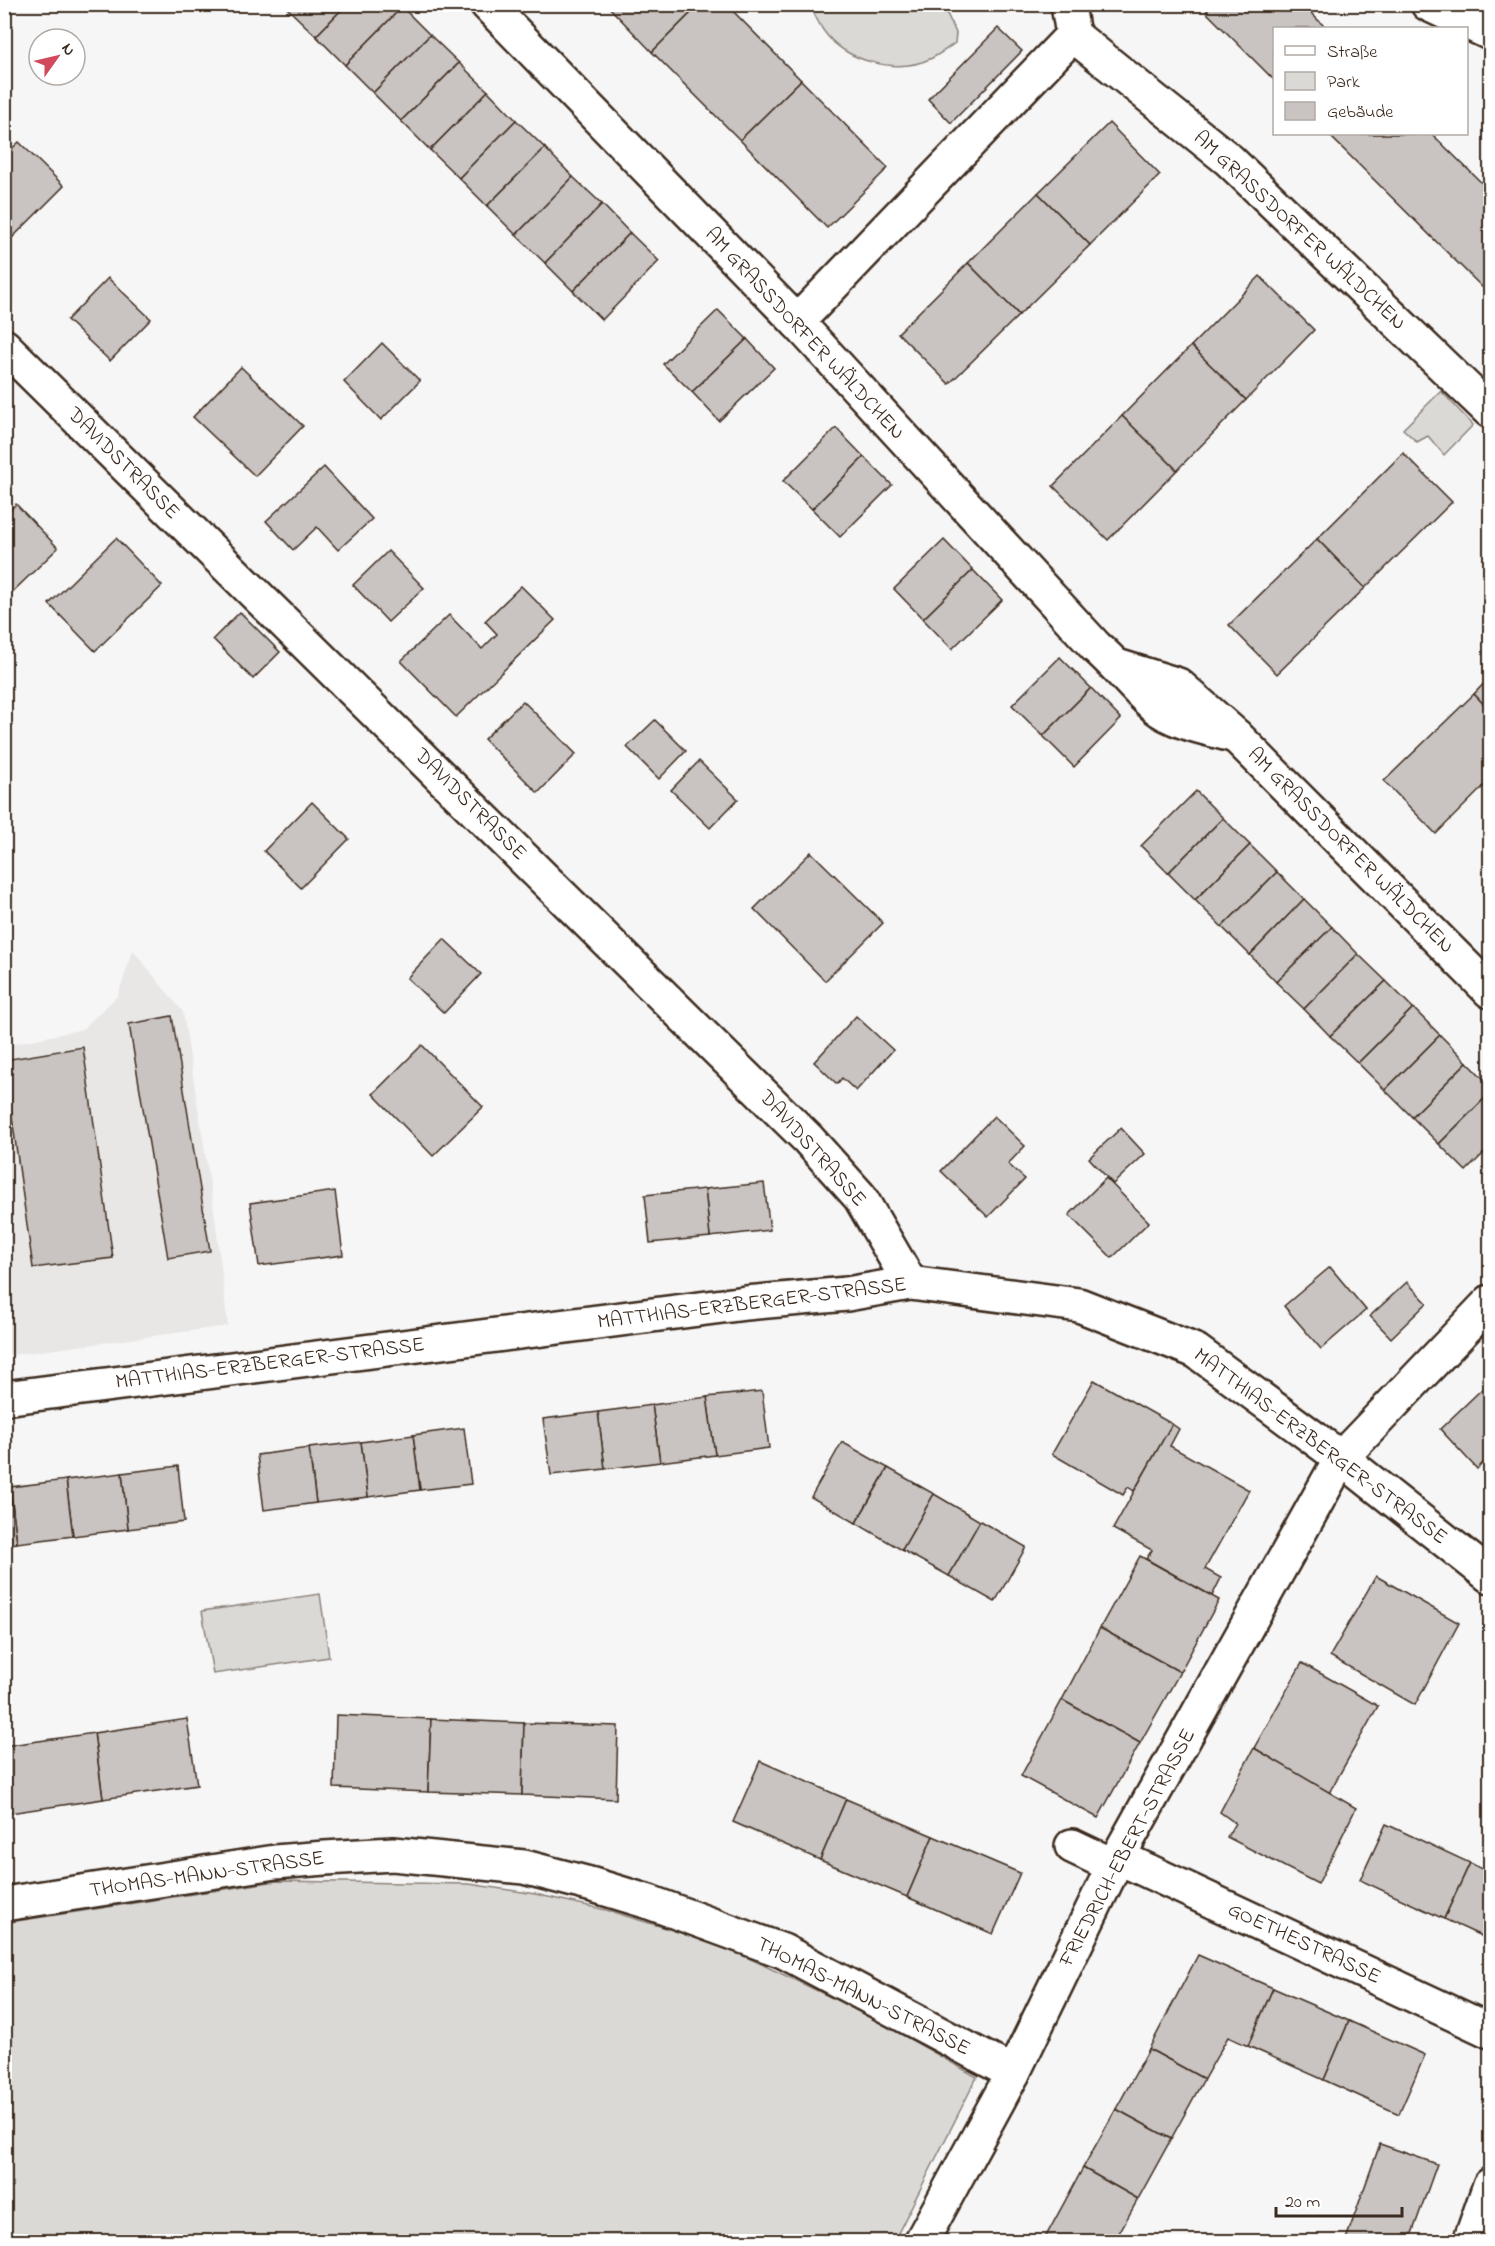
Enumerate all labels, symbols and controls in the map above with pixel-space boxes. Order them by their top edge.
north arrow [27,27,87,87]
legend [1273,27,1468,135]
text: N [55,39,81,61]
text: Straße [1327,40,1378,66]
text: Park [1327,70,1360,96]
text: Gebäude [1327,100,1394,126]
street label: AM GRASSDORFER WÄLDCHEN [1186,124,1412,338]
street label: AM GRASSDORFER WÄLDCHEN [697,221,911,447]
street label: DAVIDSTRASSE [59,400,186,527]
street label: DAVIDSTRASSE [406,741,533,868]
street label: AM GRASSDORFER WÄLDCHEN [1240,741,1460,961]
street label: DAVIDSTRASSE [751,1083,873,1214]
street label: MATTHIAS-ERZBERGER-STRASSE [596,1270,908,1338]
street label: MATTHIAS-ERZBERGER-STRASSE [114,1330,426,1398]
street label: MATTHIAS-ERZBERGER-STRASSE [1187,1341,1453,1553]
street label: FRIEDRICH-EBERT-STRASSE [1052,1723,1204,1973]
street label: THOMAS-MANN-STRASSE [88,1844,326,1906]
street label: GOETHESTRASSE [1223,1895,1385,1993]
street label: THOMAS-MANN-STRASSE [751,1930,975,2064]
scale bar [1276,2180,1402,2218]
text: 20 m [1285,2190,1320,2216]

